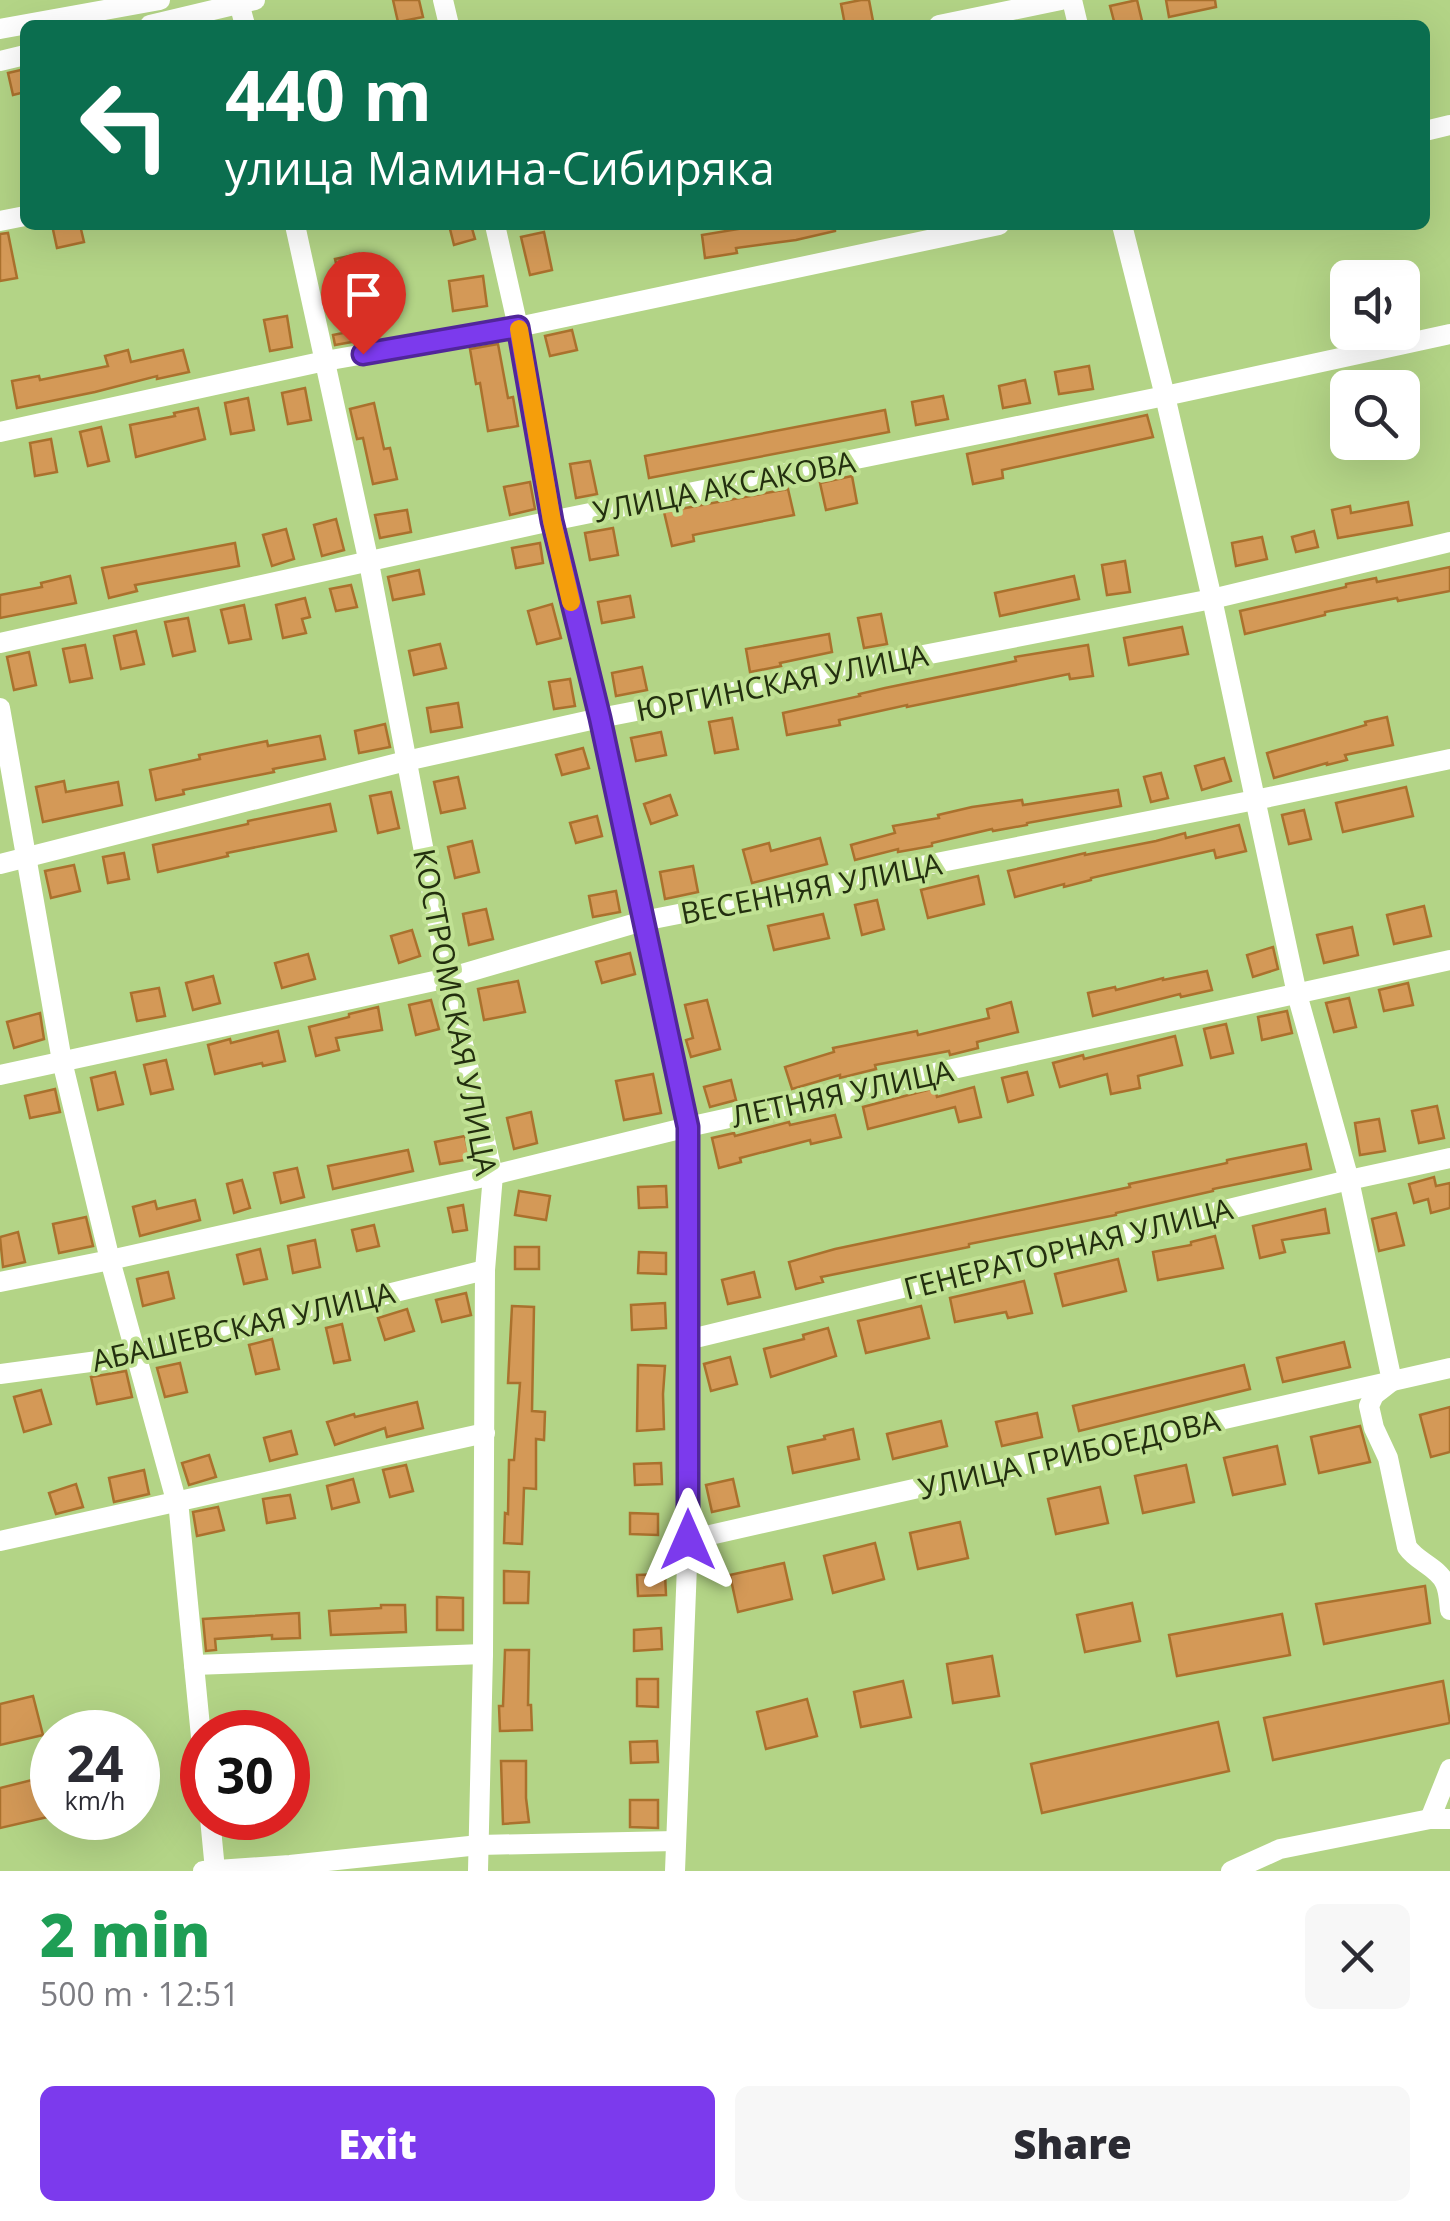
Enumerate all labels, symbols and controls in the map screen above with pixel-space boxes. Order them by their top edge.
text: 440 m [225,46,432,142]
icon: left [60,60,190,190]
text: улица Мамина-Сибиряка [225,137,775,198]
pin [321,252,406,355]
map controls [1330,260,1420,460]
button: sound [1330,260,1420,350]
icon: arrive [336,267,391,322]
button: search [1330,370,1420,460]
street label: УЛИЦА АКСАКОВА [589,440,859,532]
street label: ЮРГИНСКАЯ УЛИЦА [633,634,931,730]
street label: ВЕСЕННЯЯ УЛИЦА [677,843,945,933]
street label: КОСТРОМСКАЯ УЛИЦА [404,845,508,1179]
street label: ЛЕТНЯЯ УЛИЦА [727,1049,957,1137]
street label: ГЕНЕРАТОРНАЯ УЛИЦА [899,1187,1237,1309]
street label: АБАШЕВСКАЯ УЛИЦА [87,1271,399,1381]
street label: УЛИЦА ГРИБОЕДОВА [914,1399,1224,1509]
position arrow [636,1488,740,1592]
speed limit sign: 30 [180,1710,310,1840]
text: 24 [66,1729,124,1797]
text: km/h [65,1783,125,1817]
text: 2 min [40,1893,210,1975]
button: close [1305,1904,1410,2009]
text: 500 m · 12:51 [40,1972,239,2015]
button: Exit [40,2086,715,2201]
button: Share [735,2086,1410,2201]

